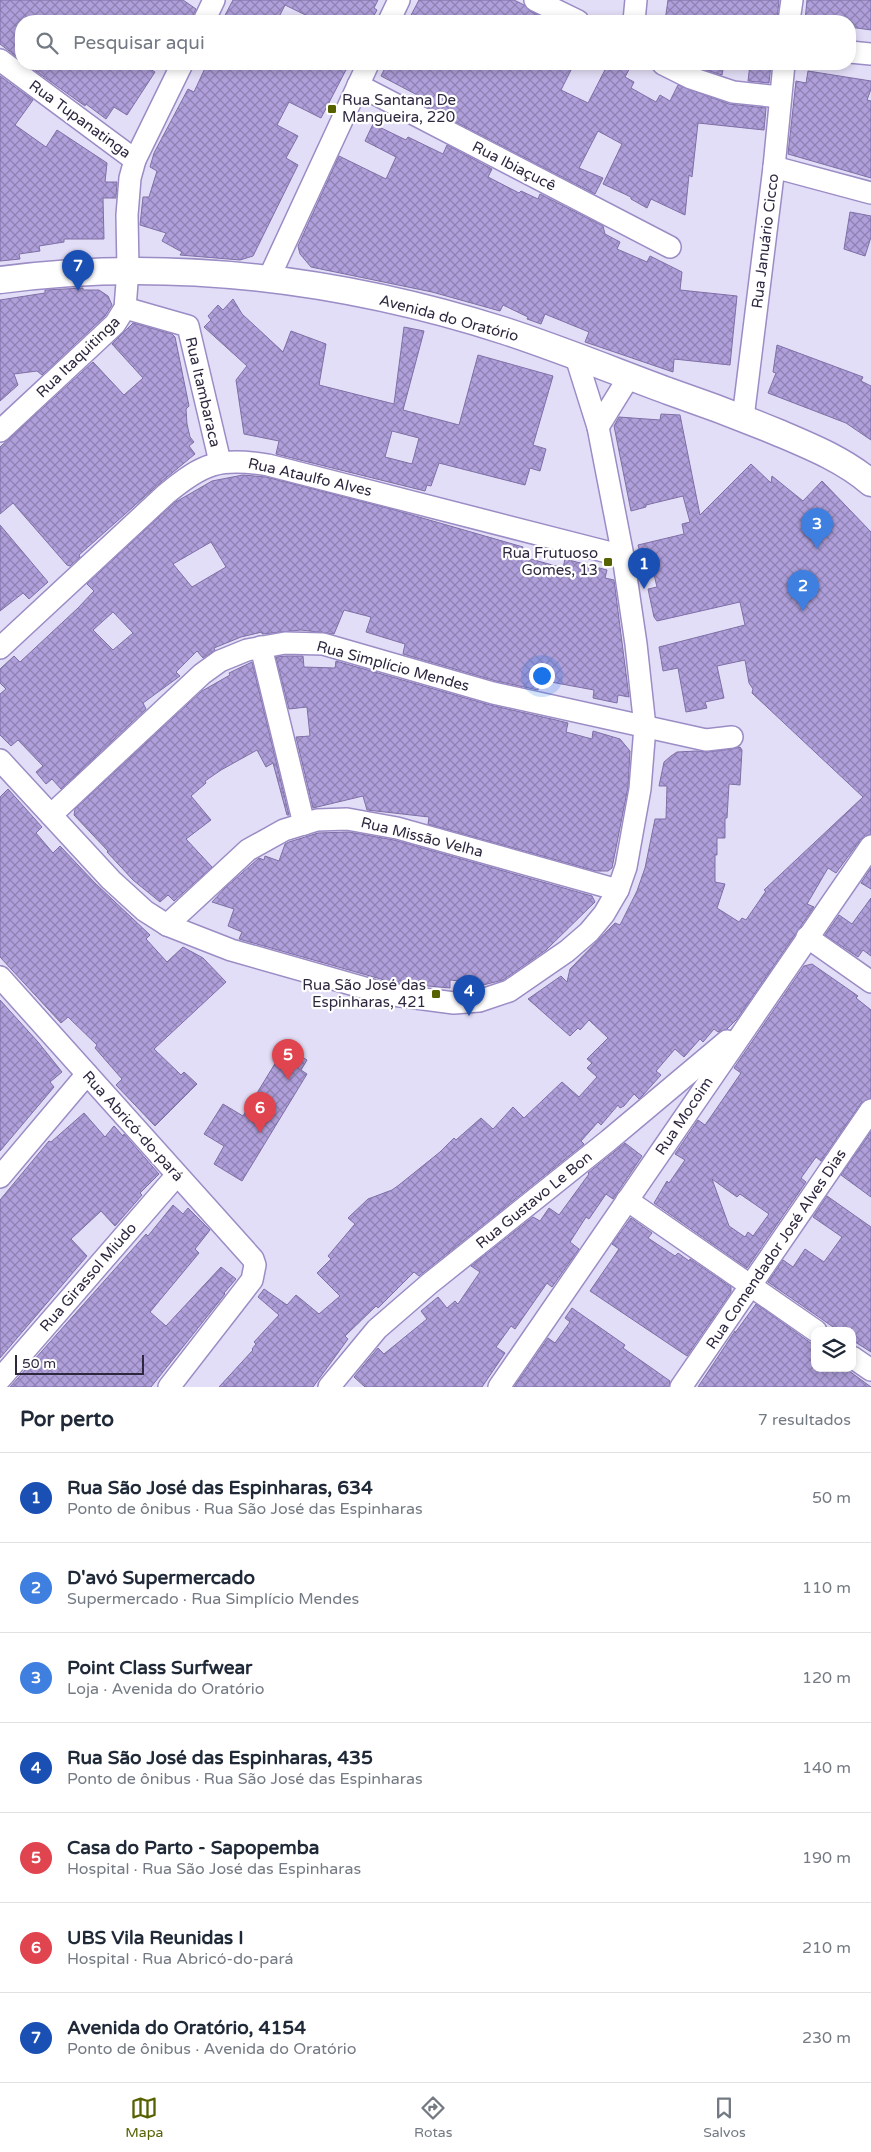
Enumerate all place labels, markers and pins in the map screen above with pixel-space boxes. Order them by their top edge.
place label: Rua Santana De Mangueira, 220 [342,91,456,126]
marker: Rua Santana De Mangueira, 220 [326,103,338,115]
pin: 7 [62,250,94,291]
pin: 3 [801,508,833,549]
place label: Rua Frutuoso Gomes, 13 [502,544,598,579]
pin: 1 [628,548,660,589]
marker: Rua Frutuoso Gomes, 13 [602,556,614,568]
pin: 2 [787,570,819,611]
pin: 4 [453,975,485,1016]
place label: Rua São José das Espinharas, 421 [302,976,426,1011]
marker: Rua São José das Espinharas, 421 [430,988,442,1000]
pin: 5 [272,1039,304,1080]
pin: 6 [244,1092,276,1133]

